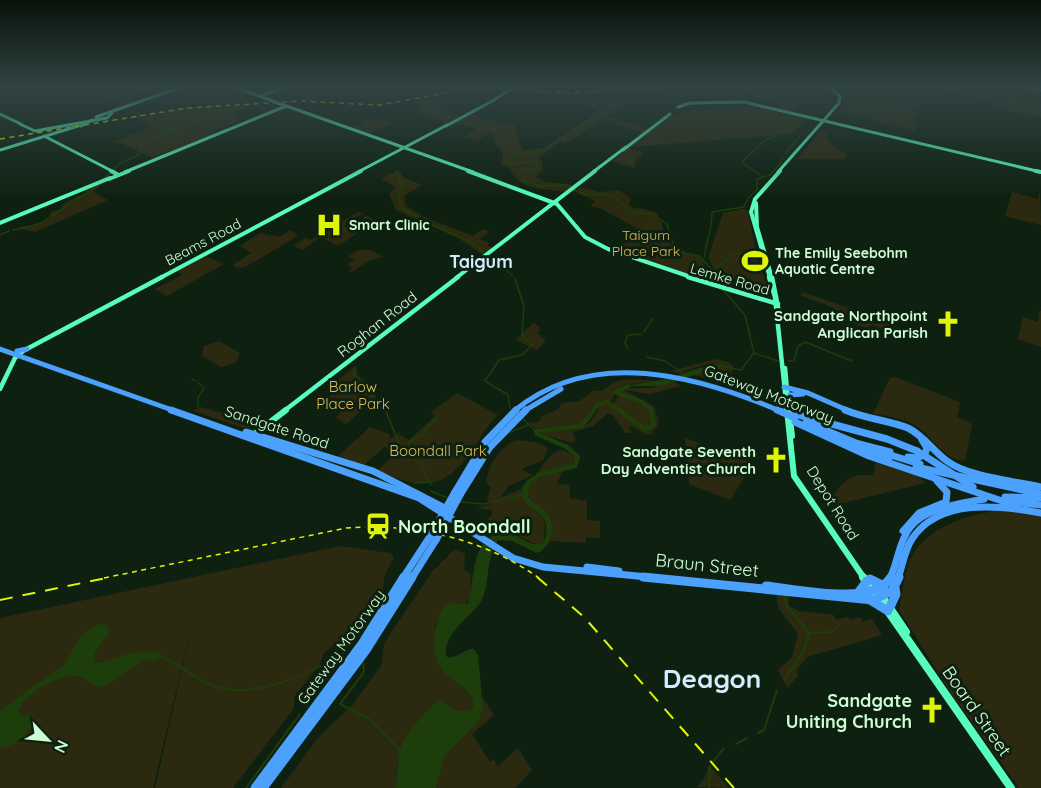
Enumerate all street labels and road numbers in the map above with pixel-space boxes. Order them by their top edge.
street label: Beams Road [162,214,244,270]
street label: Lemke Road [688,259,772,299]
street label: Roghan Road [333,287,421,361]
street label: Gateway Motorway [702,361,836,427]
street label: Sandgate Road [222,401,332,453]
street label: Depot Road [803,462,863,544]
street label: Braun Street [654,548,760,582]
street label: Gateway Motorway [293,586,389,708]
street label: Board Street [937,661,1017,761]

